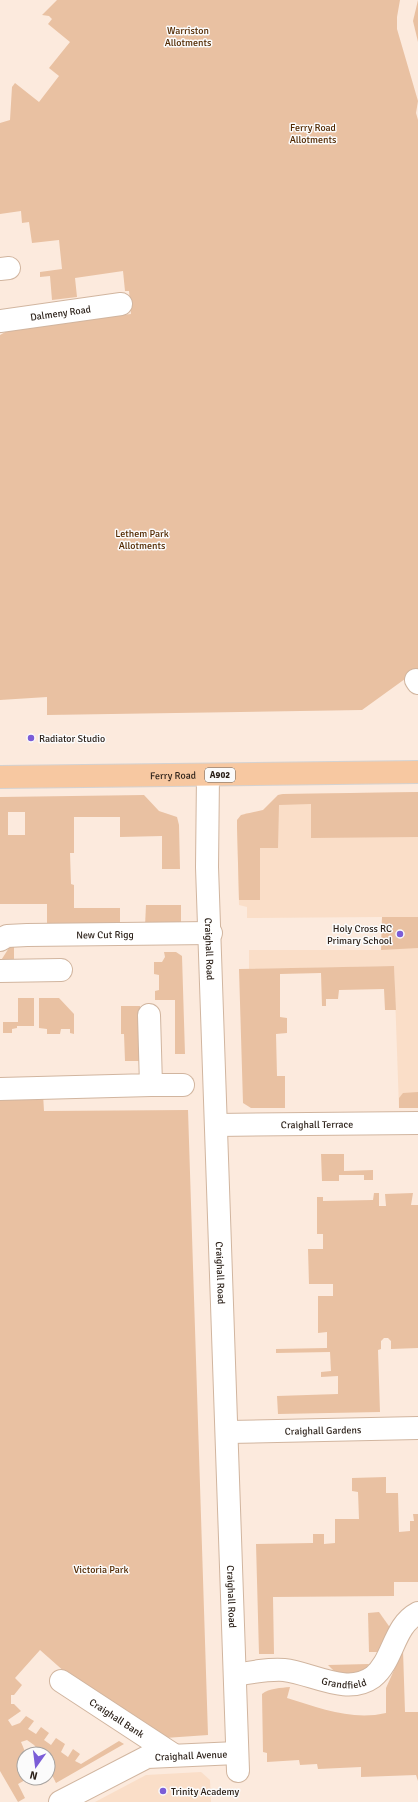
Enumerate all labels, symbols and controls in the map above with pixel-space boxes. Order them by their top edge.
park label: Warriston Allotments [165,25,212,49]
park label: Ferry Road Allotments [290,122,337,146]
street label: Dalmeny Road [29,303,92,324]
park label: Lethem Park Allotments [115,528,169,552]
marker: Radiator Studio [26,733,36,743]
place label: Radiator Studio [39,733,105,745]
road number: A902 [205,768,235,782]
street label: Ferry Road [150,770,196,782]
street label: Craighall Road [202,917,216,981]
place label: Holy Cross RC Primary School [327,923,392,947]
street label: New Cut Rigg [76,929,134,941]
marker: Holy Cross RC Primary School [395,929,405,939]
street label: Craighall Terrace [281,1119,353,1131]
street label: Craighall Road [213,1241,227,1304]
street label: Craighall Gardens [285,1424,362,1438]
park label: Victoria Park [74,1564,128,1576]
street label: Craighall Road [224,1565,238,1628]
street label: Grandfield [320,1675,368,1692]
street label: Craighall Bank [87,1696,146,1741]
north arrow [16,1746,56,1786]
street label: Craighall Avenue [155,1748,228,1764]
text: N [28,1768,39,1782]
marker: Trinity Academy [158,1786,168,1796]
place label: Trinity Academy [171,1786,239,1798]

